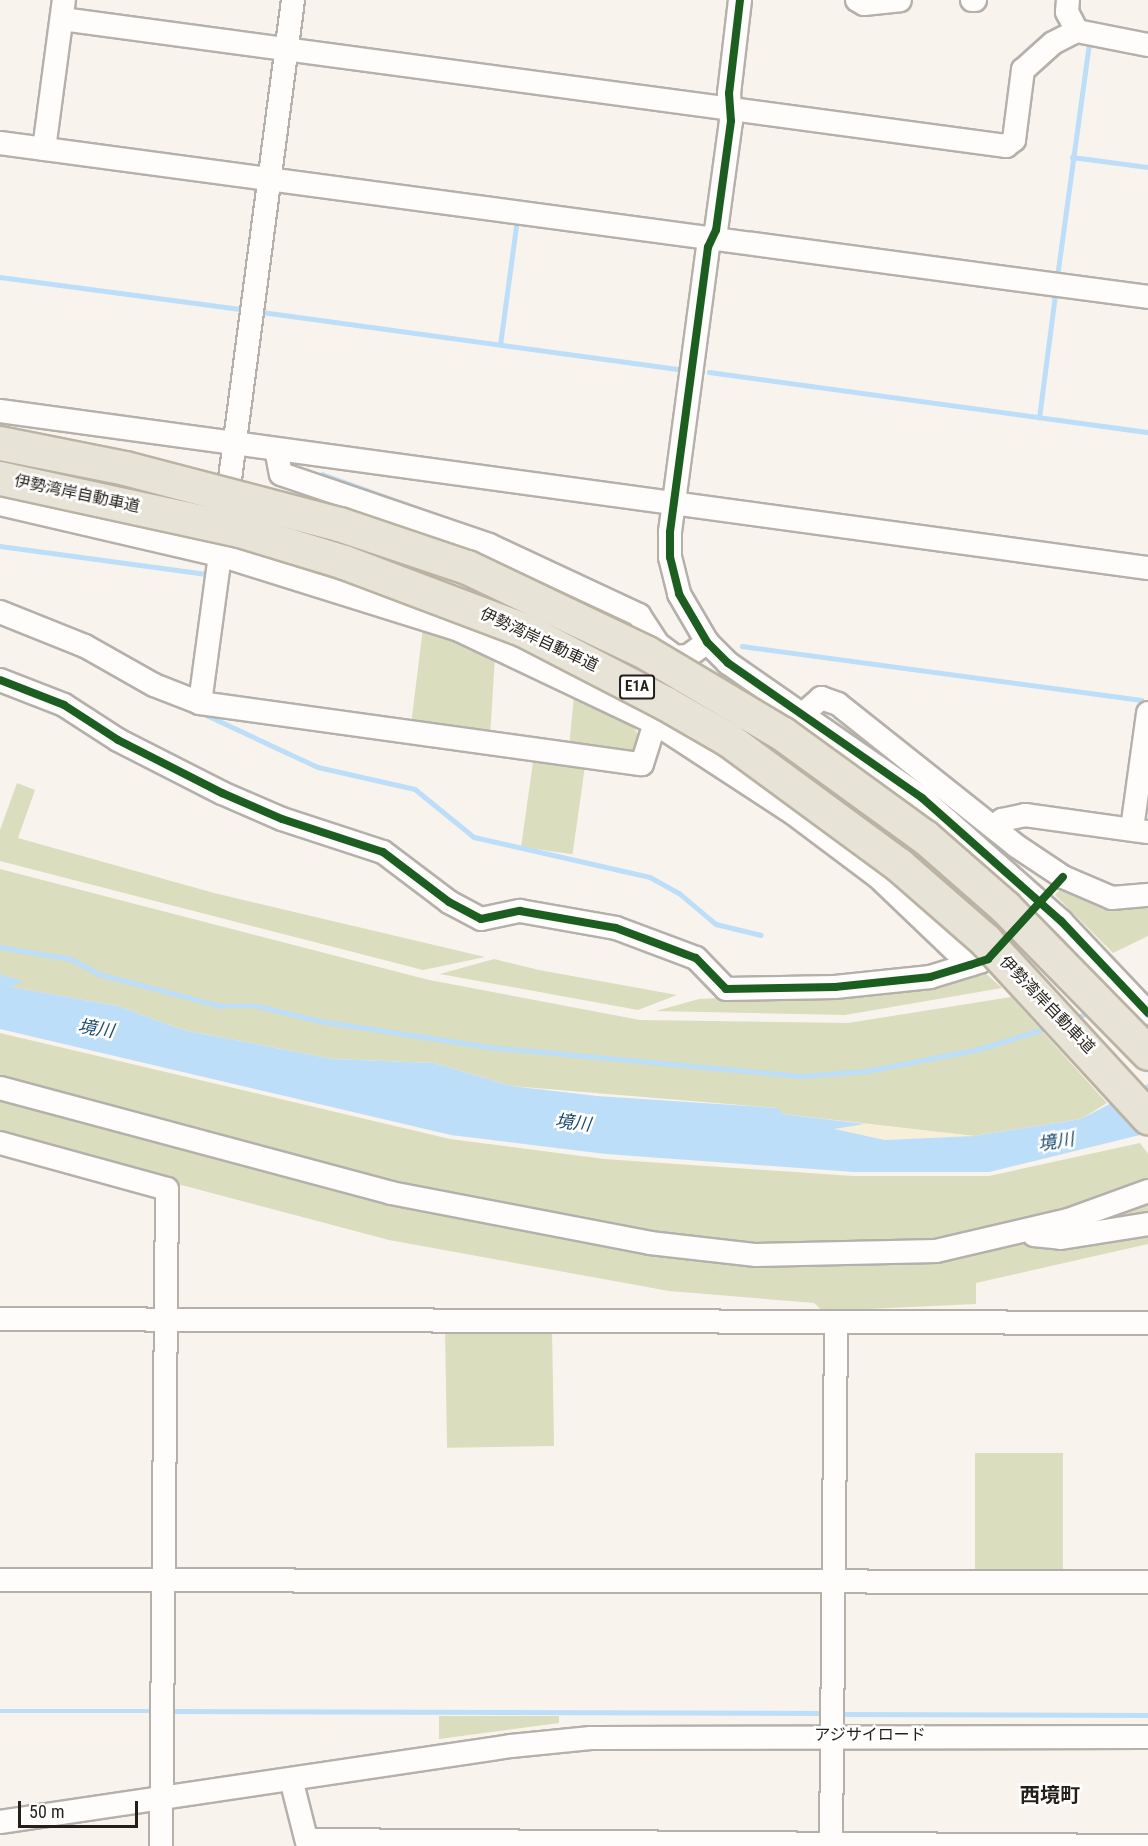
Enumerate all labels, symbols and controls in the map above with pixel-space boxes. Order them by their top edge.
street label: 伊勢湾岸自動車道 [12,471,142,517]
street label: 伊勢湾岸自動車道 [477,604,601,676]
road number: E1A [619,675,655,699]
street label: 伊勢湾岸自動車道 [996,952,1098,1058]
water label: 境川 [77,1016,115,1042]
water label: 境川 [554,1110,592,1136]
water label: 境川 [1037,1129,1075,1155]
street label: アジサイロード [814,1725,926,1745]
district label: 西境町 [1020,1783,1080,1807]
scale bar [21,1789,141,1827]
text: 50 m [29,1801,64,1822]

